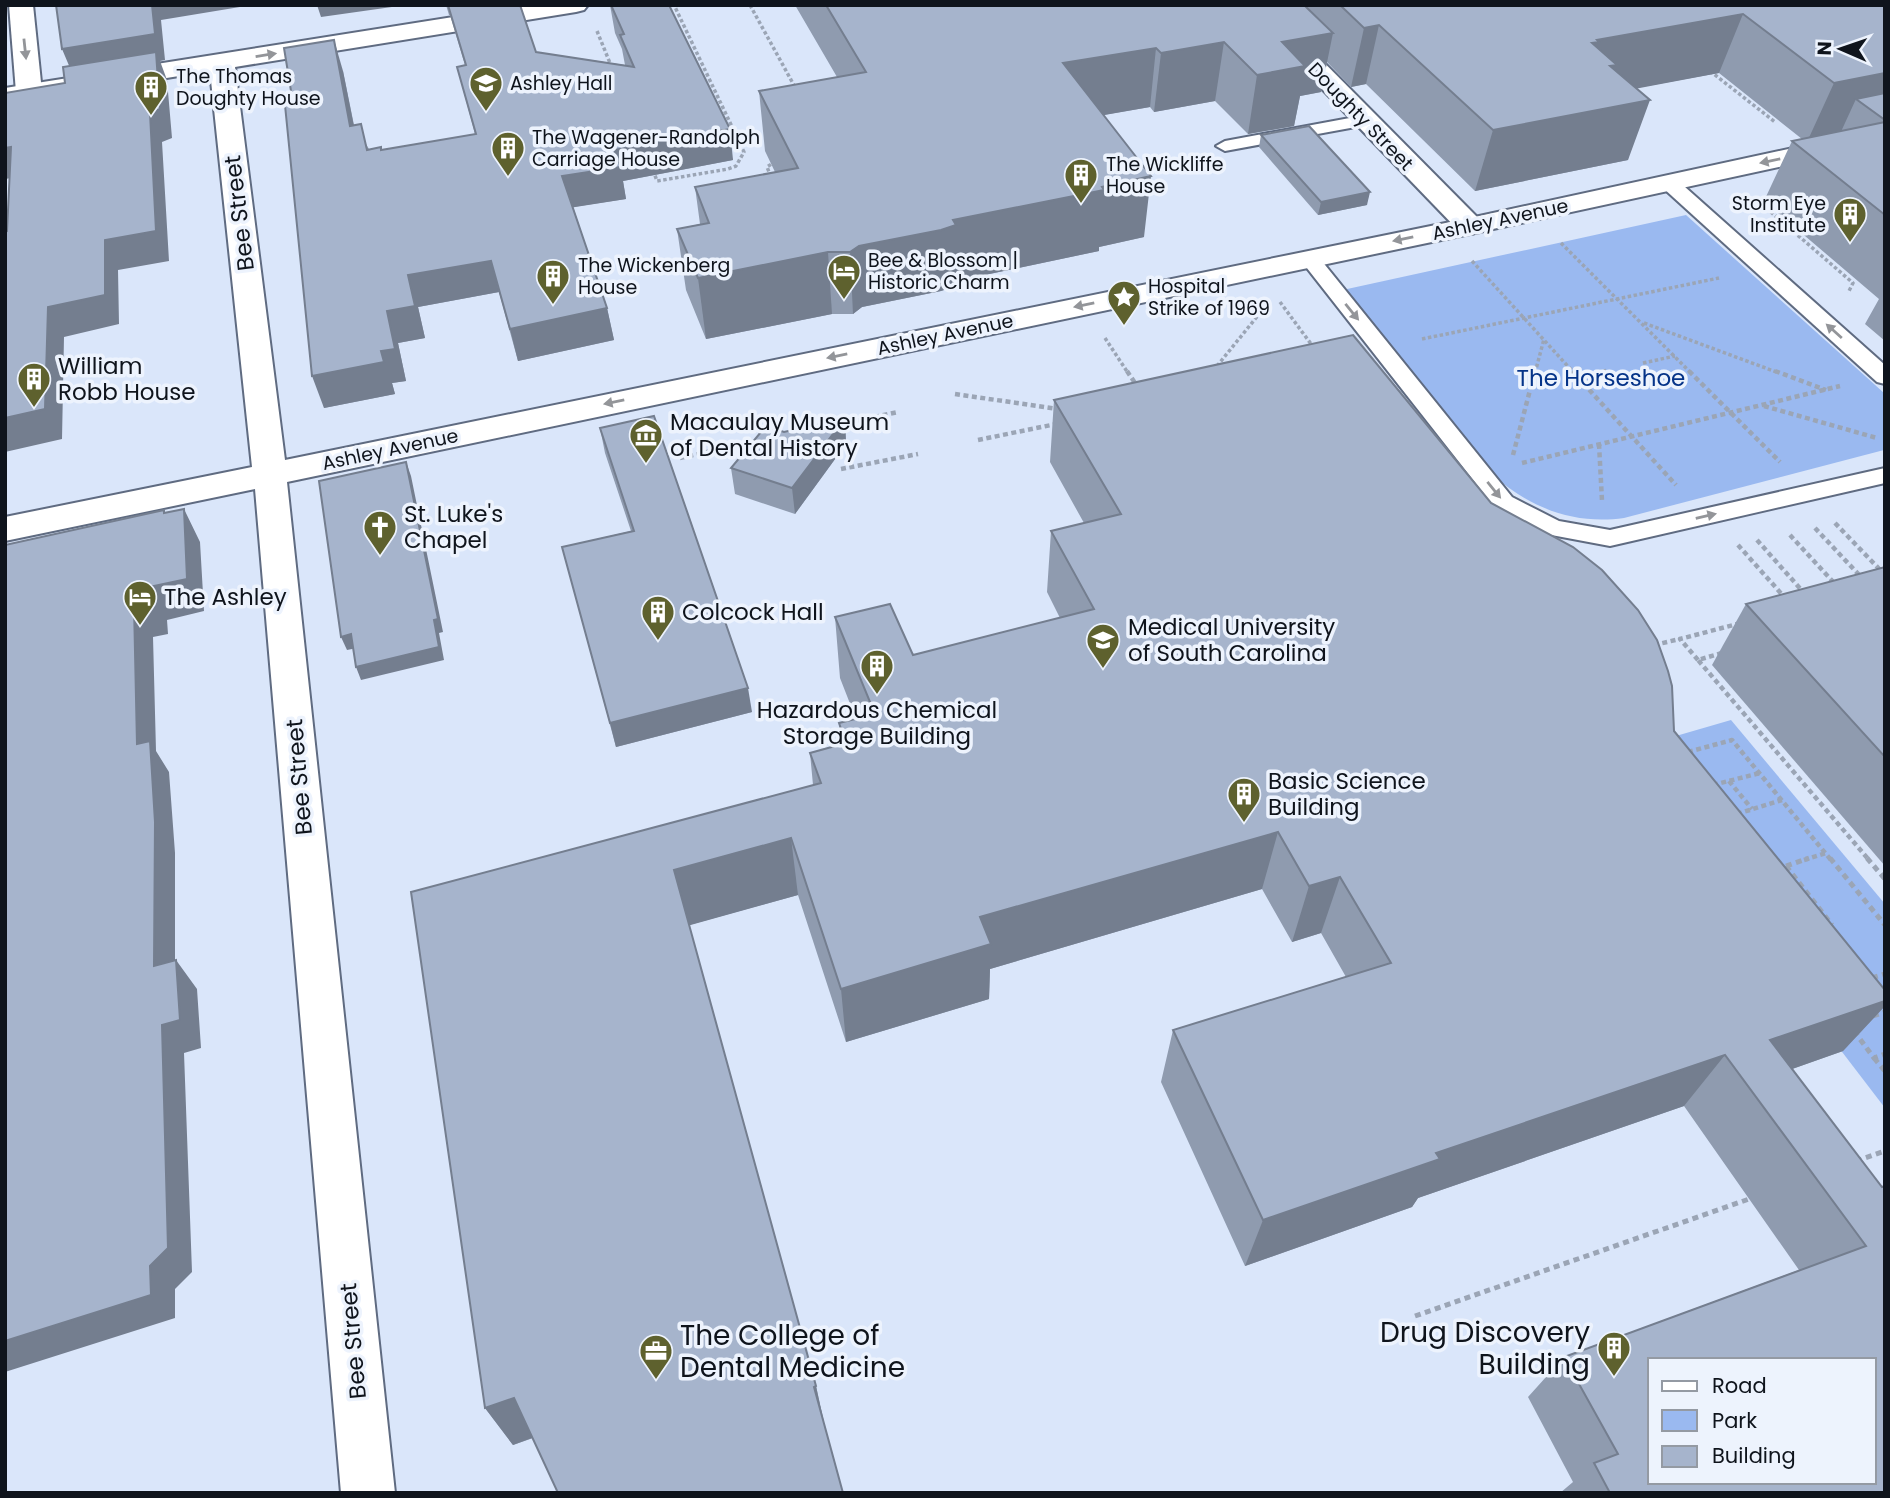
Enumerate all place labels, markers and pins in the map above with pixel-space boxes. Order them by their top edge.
place label: The Thomas Doughty House [176,63,321,112]
school or university icon: Ashley Hall [467,64,505,113]
building icon: The Thomas Doughty House [132,68,170,117]
place label: Ashley Hall [510,70,612,97]
place label: The Wagener-Randolph Carriage House [532,124,760,173]
building icon: The Wagener-Randolph Carriage House [489,129,527,178]
place label: The Wickliffe House [1106,151,1223,200]
building icon: The Wickliffe House [1062,156,1100,205]
place label: Storm Eye Institute [1732,190,1826,239]
building icon: Storm Eye Institute [1831,195,1869,244]
place label: Bee & Blossom | Historic Charm [868,247,1018,296]
place label: The Wickenberg House [578,252,730,301]
hotel icon: Bee & Blossom | Historic Charm [825,252,863,301]
building icon: The Wickenberg House [534,257,572,306]
place label: Hospital Strike of 1969 [1148,273,1270,322]
place icon: Hospital Strike of 1969 [1105,278,1143,327]
place label: William Robb House [58,350,196,408]
building icon: William Robb House [15,360,53,409]
place label: Macaulay Museum of Dental History [670,406,889,464]
museum icon: Macaulay Museum of Dental History [627,416,665,465]
place label: St. Luke's Chapel [404,498,503,556]
church icon: St. Luke's Chapel [361,508,399,557]
hotel icon: The Ashley [121,578,159,627]
place label: The Ashley [164,581,287,613]
building icon: Colcock Hall [639,593,677,642]
place label: Colcock Hall [682,596,824,628]
place label: Medical University of South Carolina [1128,611,1335,669]
school or university icon: Medical University of South Carolina [1084,621,1122,670]
building icon: Hazardous Chemical Storage Building [858,647,896,696]
place label: Hazardous Chemical Storage Building [757,694,997,752]
place label: Basic Science Building [1268,765,1426,823]
building icon: Basic Science Building [1225,775,1263,824]
place label: Drug Discovery Building [1380,1313,1590,1384]
place label: The College of Dental Medicine [680,1316,905,1387]
building icon: Drug Discovery Building [1595,1329,1633,1378]
office icon: The College of Dental Medicine [637,1332,675,1381]

